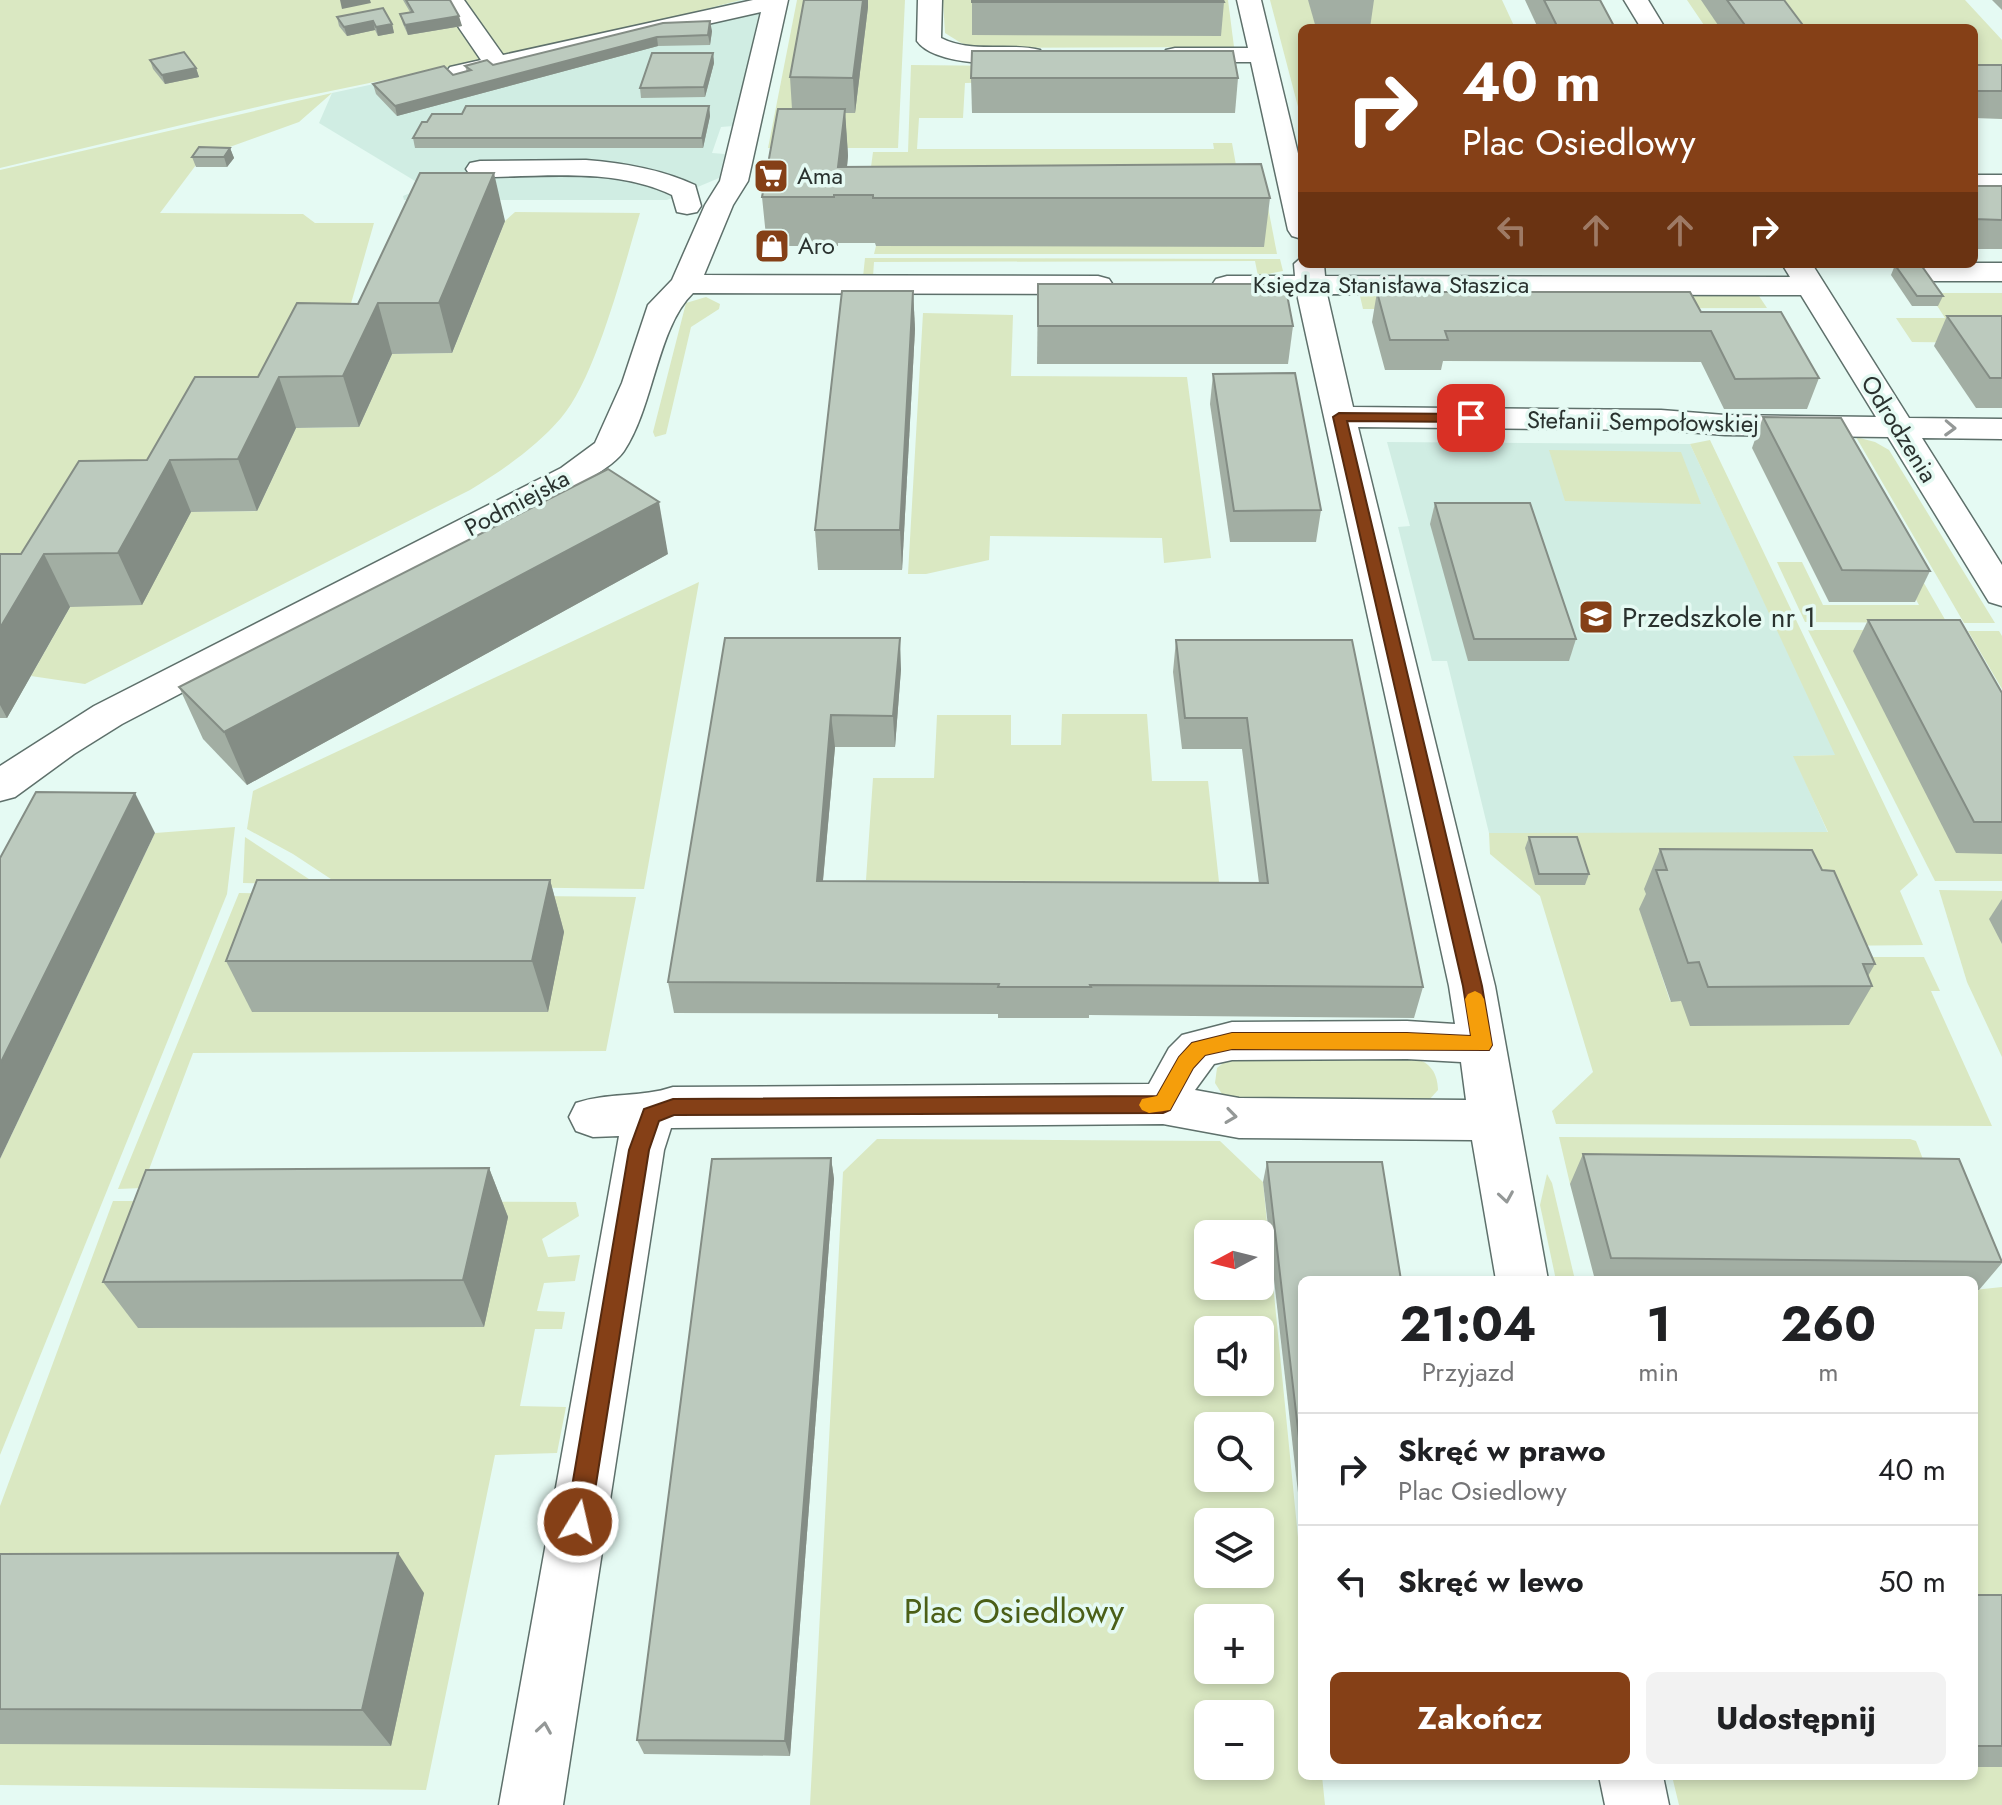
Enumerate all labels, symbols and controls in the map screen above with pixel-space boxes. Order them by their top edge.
text: 40 m [1462,41,1601,122]
icon: right [1330,56,1434,160]
text: Plac Osiedlowy [1462,116,1696,168]
supermarket icon: Ama [752,157,790,195]
place label: Ama [797,158,843,193]
icon: left [1490,208,1534,252]
icon: ahead [1574,208,1618,252]
icon: ahead [1658,208,1702,252]
icon: right [1742,208,1786,252]
shop icon: Aro [753,227,791,265]
place label: Aro [798,228,835,263]
street label: Księdza Stanisława Staszica [1253,267,1529,302]
street label: Odrodzenia [1853,368,1946,489]
pin [1437,384,1505,452]
icon: arrive [1449,396,1493,440]
street label: Stefanii Sempołowskiej [1527,402,1759,441]
one-way arrow [1944,420,1957,437]
street label: Podmiejska [458,460,575,545]
place label: Przedszkole nr 1 [1622,597,1816,638]
school or university icon: Przedszkole nr 1 [1577,598,1615,636]
one-way arrow [1224,1107,1237,1124]
one-way arrow [1497,1190,1514,1204]
north arrow [1194,1220,1274,1300]
map controls [1194,1220,1274,1780]
text: 21:04 [1400,1290,1536,1359]
text: 1 [1646,1290,1671,1359]
text: 260 [1781,1290,1876,1359]
button: sound [1194,1316,1274,1396]
text: Przyjazd [1422,1353,1515,1391]
text: min [1638,1353,1679,1391]
text: m [1818,1353,1839,1391]
button: search [1194,1412,1274,1492]
text: Skręć w prawo [1398,1429,1606,1472]
icon: right [1330,1447,1374,1491]
text: 40 m [1878,1448,1946,1491]
text: Plac Osiedlowy [1398,1472,1567,1510]
position arrow [536,1480,620,1564]
button: layers [1194,1508,1274,1588]
icon: left [1330,1559,1374,1603]
text: Skręć w lewo [1398,1560,1584,1603]
text: 50 m [1879,1560,1946,1603]
park label: Plac Osiedlowy [904,1587,1124,1636]
button: + [1194,1604,1274,1684]
button: Zakończ [1330,1672,1630,1764]
button: Udostępnij [1646,1672,1946,1764]
button: − [1194,1700,1274,1780]
one-way arrow [535,1721,552,1735]

